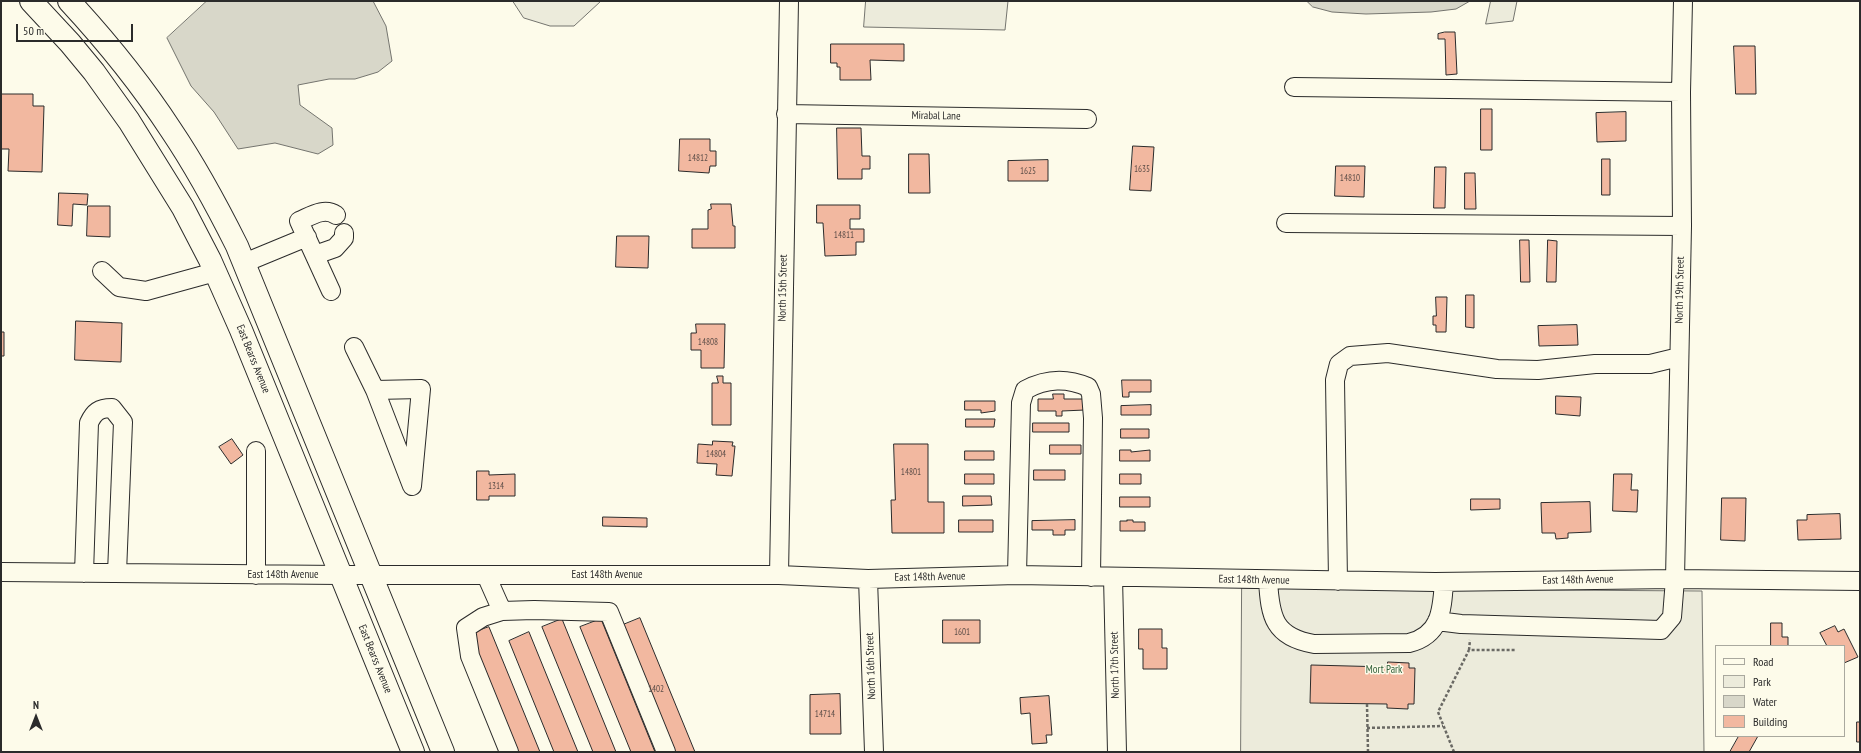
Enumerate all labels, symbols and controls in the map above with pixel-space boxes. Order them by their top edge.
scale bar [18,16,135,42]
text: 50 m [23,23,44,38]
street label: Mirabal Lane [911,109,961,123]
house number: 14812 [688,153,708,163]
house number: 1635 [1134,164,1150,174]
house number: 1625 [1020,166,1036,176]
house number: 14810 [1340,173,1360,183]
house number: 14811 [834,230,854,240]
street label: North 15th Street [776,254,790,322]
street label: North 19th Street [1673,256,1687,324]
street label: East Bearss Avenue [233,323,273,395]
house number: 14808 [698,337,718,347]
house number: 14804 [706,449,726,459]
house number: 14801 [901,467,921,477]
house number: 1314 [488,481,504,491]
street label: East 148th Avenue [247,568,319,582]
street label: East 148th Avenue [571,568,643,582]
street label: East 148th Avenue [894,570,966,584]
street label: East 148th Avenue [1218,573,1290,587]
street label: East 148th Avenue [1542,573,1614,587]
street label: East Bearss Avenue [355,623,395,695]
house number: 1601 [954,627,970,637]
street label: North 17th Street [1108,631,1122,699]
street label: North 16th Street [863,632,879,700]
legend [1715,645,1845,737]
text: Road [1753,654,1773,669]
park label: Mort Park [1366,663,1402,677]
text: Park [1753,674,1771,689]
house number: 1402 [648,684,664,694]
text: Water [1753,694,1777,709]
north arrow [16,697,56,737]
text: N [33,698,39,712]
house number: 14714 [815,709,835,719]
text: Building [1753,714,1788,729]

